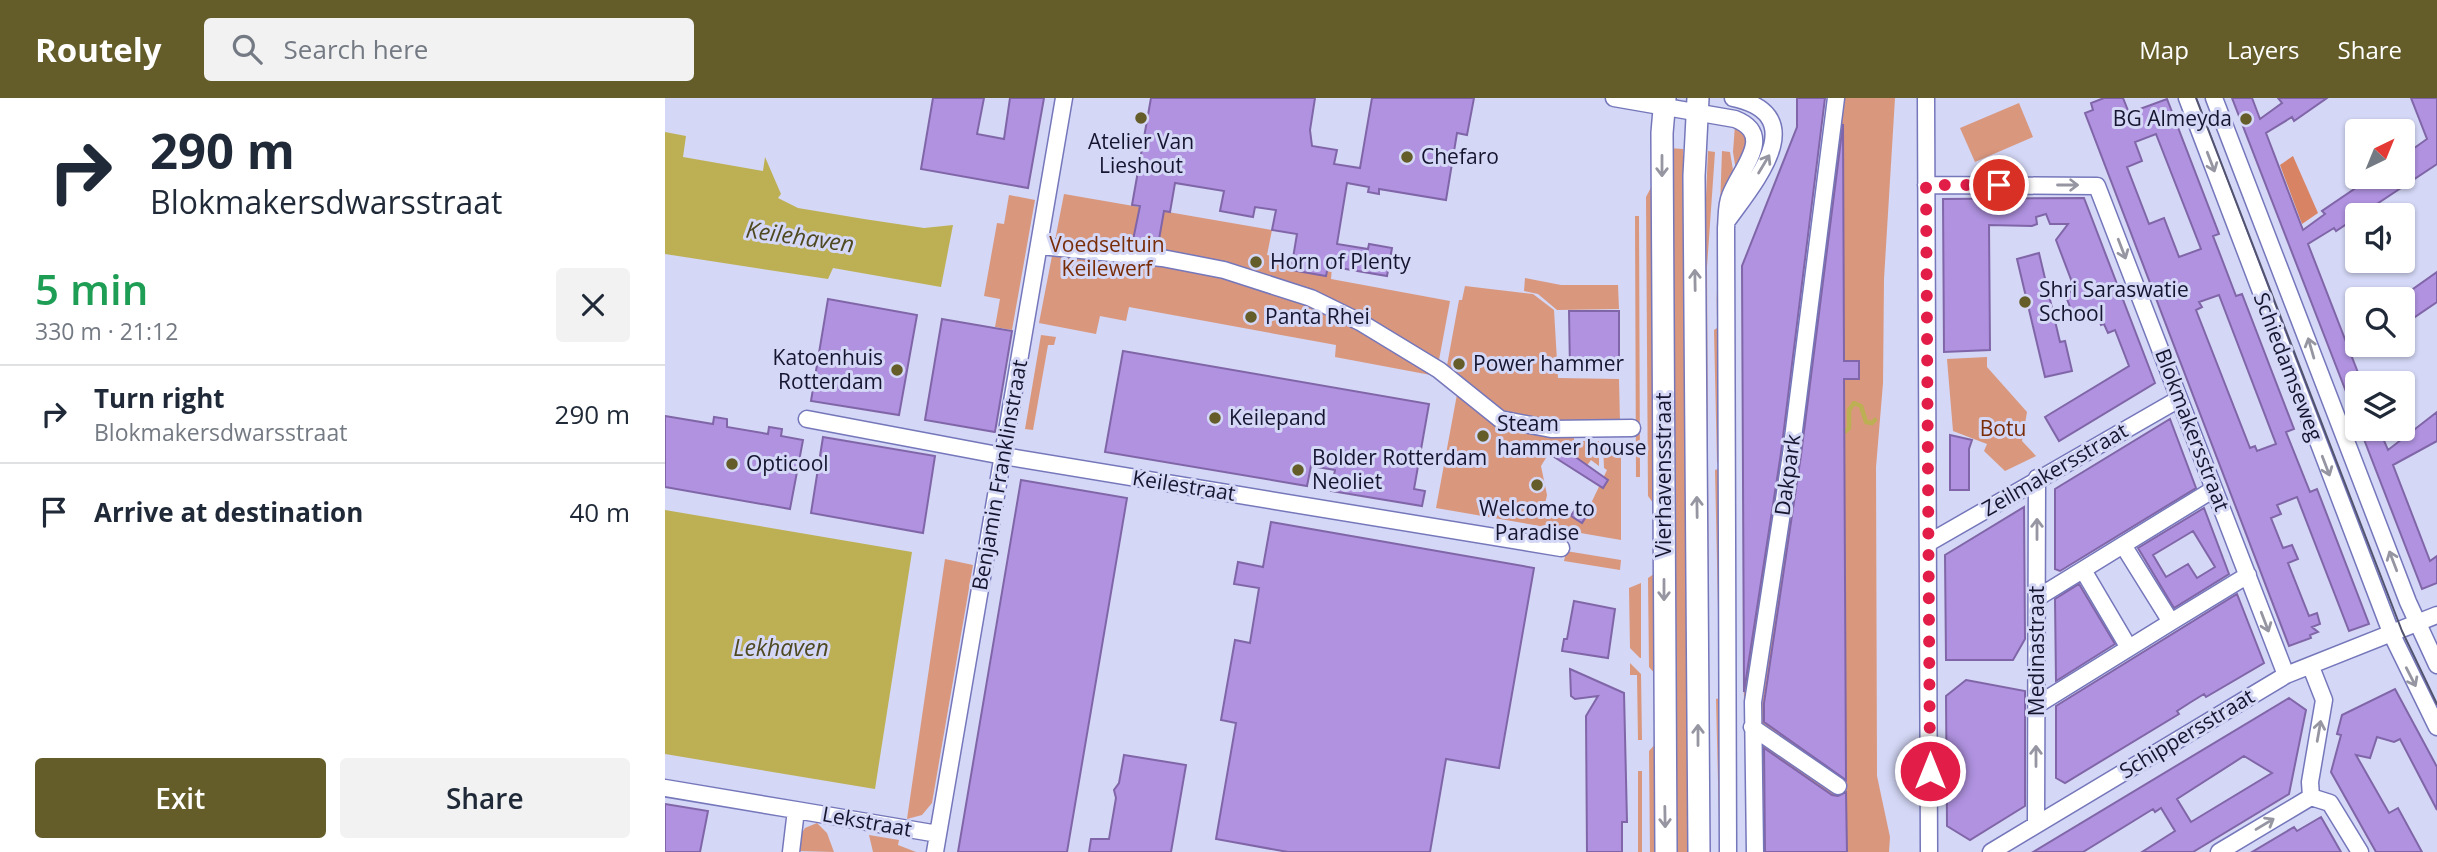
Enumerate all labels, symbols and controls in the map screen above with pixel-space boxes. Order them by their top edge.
search box [204,18,694,81]
text: Routely [35,27,162,72]
icon: search [228,30,266,68]
text: Search here [284,31,428,67]
text: Map [2139,33,2189,66]
text: Layers [2227,33,2300,66]
text: Share [2338,33,2402,66]
place label: BG Almeyda [2113,104,2232,132]
marker: Atelier Van Lieshout [1133,110,1149,126]
marker: BG Almeyda [2238,111,2254,127]
text: 290 m [150,117,295,183]
north arrow [2345,119,2415,189]
map controls [2345,119,2415,441]
icon: right [35,126,126,217]
place label: Atelier Van Lieshout [1088,127,1194,179]
place label: Chefaro [1421,142,1499,170]
marker: Chefaro [1399,149,1415,165]
one-way arrow [2205,150,2218,172]
one-way arrow [1655,154,1669,177]
one-way arrow [1757,154,1771,174]
pin [1969,155,2029,215]
icon: arrive [1980,166,2018,204]
one-way arrow [2056,178,2079,192]
text: Blokmakersdwarsstraat [150,180,503,223]
button: sound [2345,203,2415,273]
water label: Keilehaven [744,213,856,259]
park label: Voedseltuin Keilewerf [1049,230,1165,282]
one-way arrow [2116,238,2129,260]
place label: Horn of Plenty [1270,247,1411,275]
marker: Horn of Plenty [1248,254,1264,270]
text: 5 min [35,260,148,317]
button: close [556,268,630,342]
one-way arrow [1688,269,1702,292]
place label: Shri Saraswatie School [2039,275,2189,327]
button: search [2345,287,2415,357]
street label: Schiedamseweg [2248,288,2330,445]
marker: Shri Saraswatie School [2017,294,2033,310]
place label: Panta Rhei [1265,302,1370,330]
marker: Panta Rhei [1243,309,1259,325]
text: 330 m · 21:12 [35,315,178,347]
one-way arrow [2304,338,2317,360]
place label: Katoenhuis Rotterdam [773,343,883,395]
street label: Blokmakersstraat [2149,344,2237,515]
place label: Power hammer [1473,349,1625,377]
marker: Power hammer [1451,356,1467,372]
street label: Benjamin Franklinstraat [965,357,1033,592]
marker: Katoenhuis Rotterdam [889,362,905,378]
button: layers [2345,371,2415,441]
text: Turn right [94,380,225,416]
street label: Vierhavensstraat [1649,393,1677,557]
icon: right [35,395,73,433]
text: 290 m [555,396,630,432]
place label: Keilepand [1229,403,1326,431]
place label: Steam hammer house [1497,409,1646,461]
marker: Keilepand [1207,410,1223,426]
park label: Botu [1980,414,2026,442]
text: Blokmakersdwarsstraat [94,416,347,448]
street label: Zeilmakersstraat [1977,416,2132,522]
marker: Steam hammer house [1475,428,1491,444]
street label: Dakpark [1767,432,1807,517]
place label: Bolder Rotterdam Neoliet [1312,443,1487,495]
place label: Opticool [746,449,829,477]
one-way arrow [2321,455,2334,476]
marker: Opticool [724,456,740,472]
marker: Bolder Rotterdam Neoliet [1290,462,1306,478]
street label: Keilestraat [1131,463,1238,507]
marker: Welcome to Paradise [1529,477,1545,493]
icon: arrive [35,493,73,531]
text: Arrive at destination [94,494,363,530]
text: 40 m [569,494,630,530]
place label: Welcome to Paradise [1479,494,1595,546]
one-way arrow [1690,496,1704,519]
one-way arrow [2030,518,2044,541]
one-way arrow [2385,550,2398,572]
one-way arrow [1657,578,1671,601]
street label: Medinastraat [2022,586,2050,716]
one-way arrow [2260,610,2273,632]
water label: Lekhaven [733,631,829,663]
one-way arrow [2405,666,2418,687]
street label: Schippersstraat [2114,682,2259,784]
one-way arrow [2313,720,2326,743]
one-way arrow [1691,724,1705,747]
position arrow [1893,734,1967,808]
one-way arrow [2029,745,2043,768]
button: Exit [35,758,326,838]
button: Share [340,758,630,838]
street label: Lekstraat [820,799,914,843]
one-way arrow [1659,805,1672,828]
one-way arrow [2254,817,2274,831]

